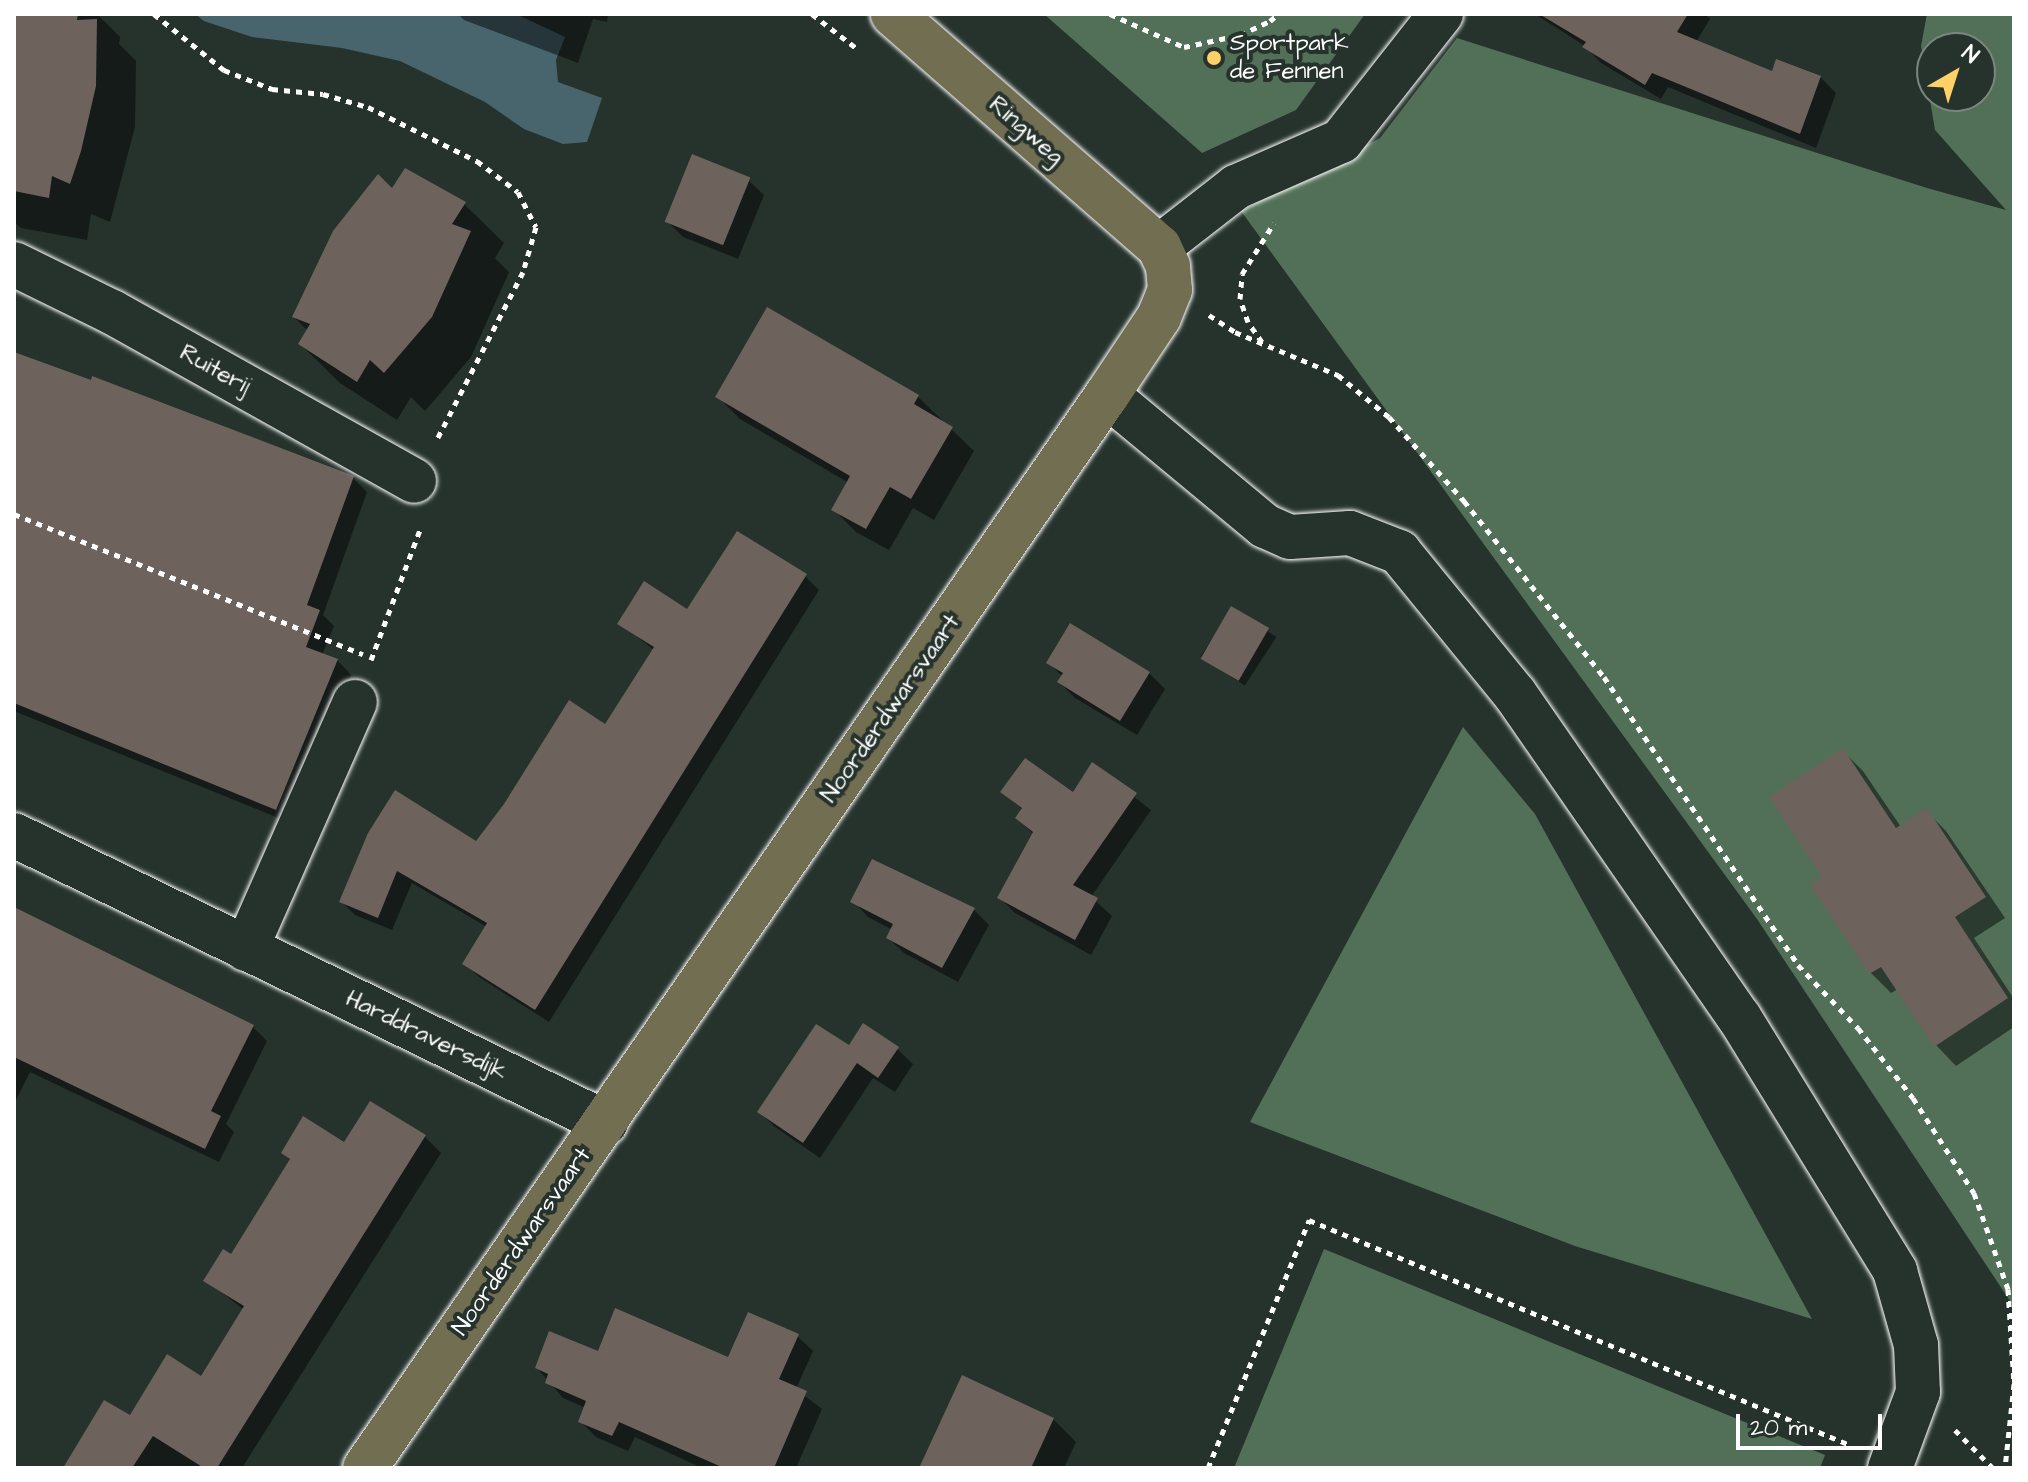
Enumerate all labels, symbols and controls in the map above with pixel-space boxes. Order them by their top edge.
place label: Sportpark de Fennen [1230,30,1349,86]
north arrow [1916,32,1996,112]
text: N [1955,38,1985,71]
marker: Sportpark de Fennen [1205,49,1223,67]
street label: Ringweg [983,91,1069,171]
street label: Ruiterij [174,339,256,401]
street label: Noorderdwarsvaart [815,609,967,809]
street label: Harddraversdijk [341,985,511,1087]
street label: Noorderdwarsvaart [446,1142,598,1342]
scale bar [1740,1398,1886,1448]
text: 20 m [1750,1411,1807,1445]

